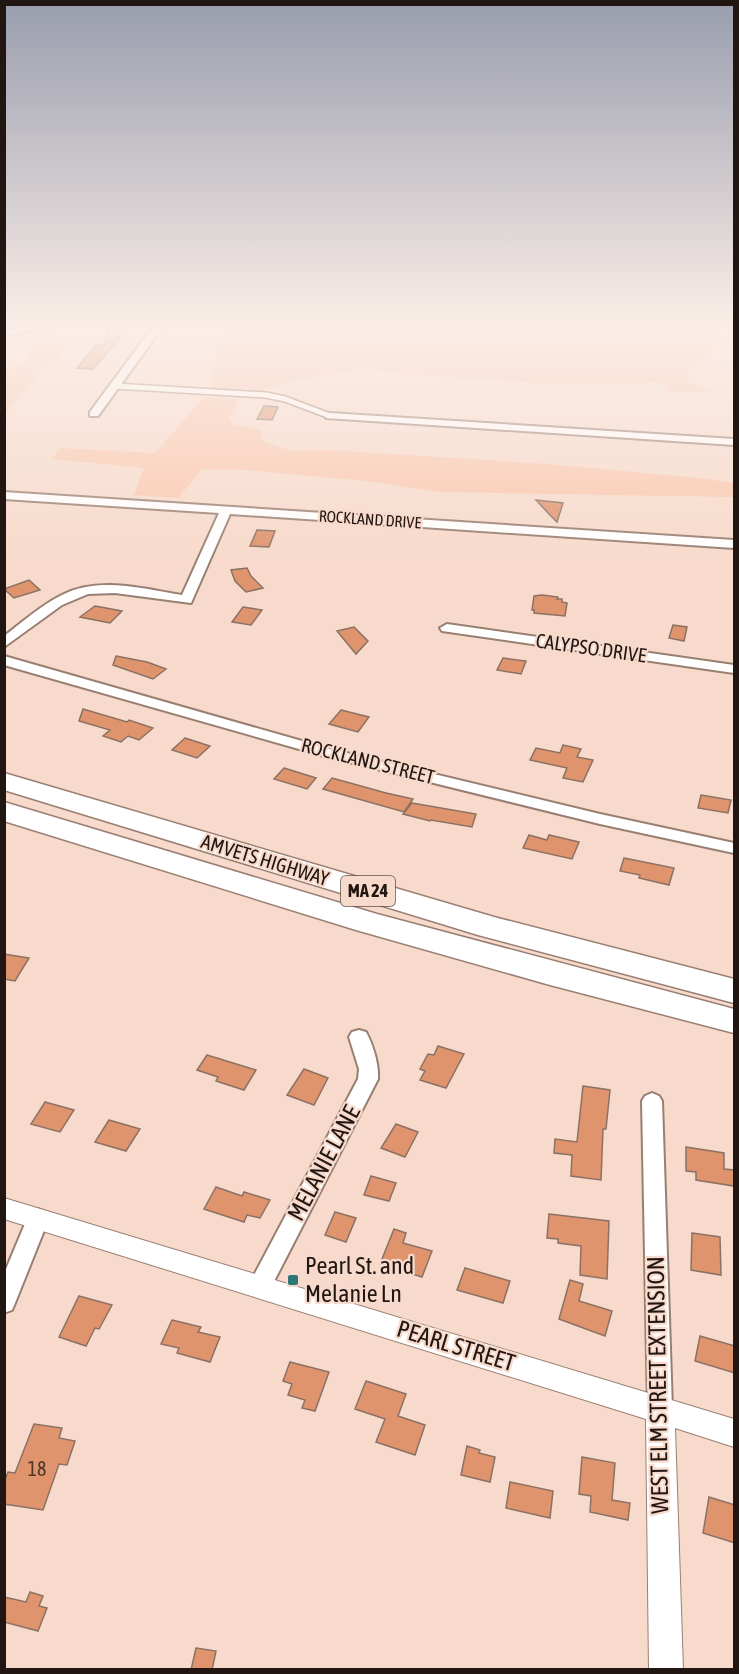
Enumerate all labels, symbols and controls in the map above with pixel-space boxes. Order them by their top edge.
street label: ROCKLAND DRIVE [318,506,422,532]
street label: CALYPSO DRIVE [534,628,648,667]
street label: ROCKLAND STREET [299,733,437,788]
street label: AMVETS HIGHWAY [199,829,332,890]
road number: MA 24 [341,876,395,906]
street label: MELANIE LANE [282,1101,365,1225]
place label: Pearl St. and Melanie Ln [305,1252,414,1307]
street label: WEST ELM STREET EXTENSION [642,1256,673,1514]
marker: Pearl St. and Melanie Ln [286,1273,300,1287]
street label: PEARL STREET [394,1315,519,1376]
house number: 18 [28,1457,46,1480]

